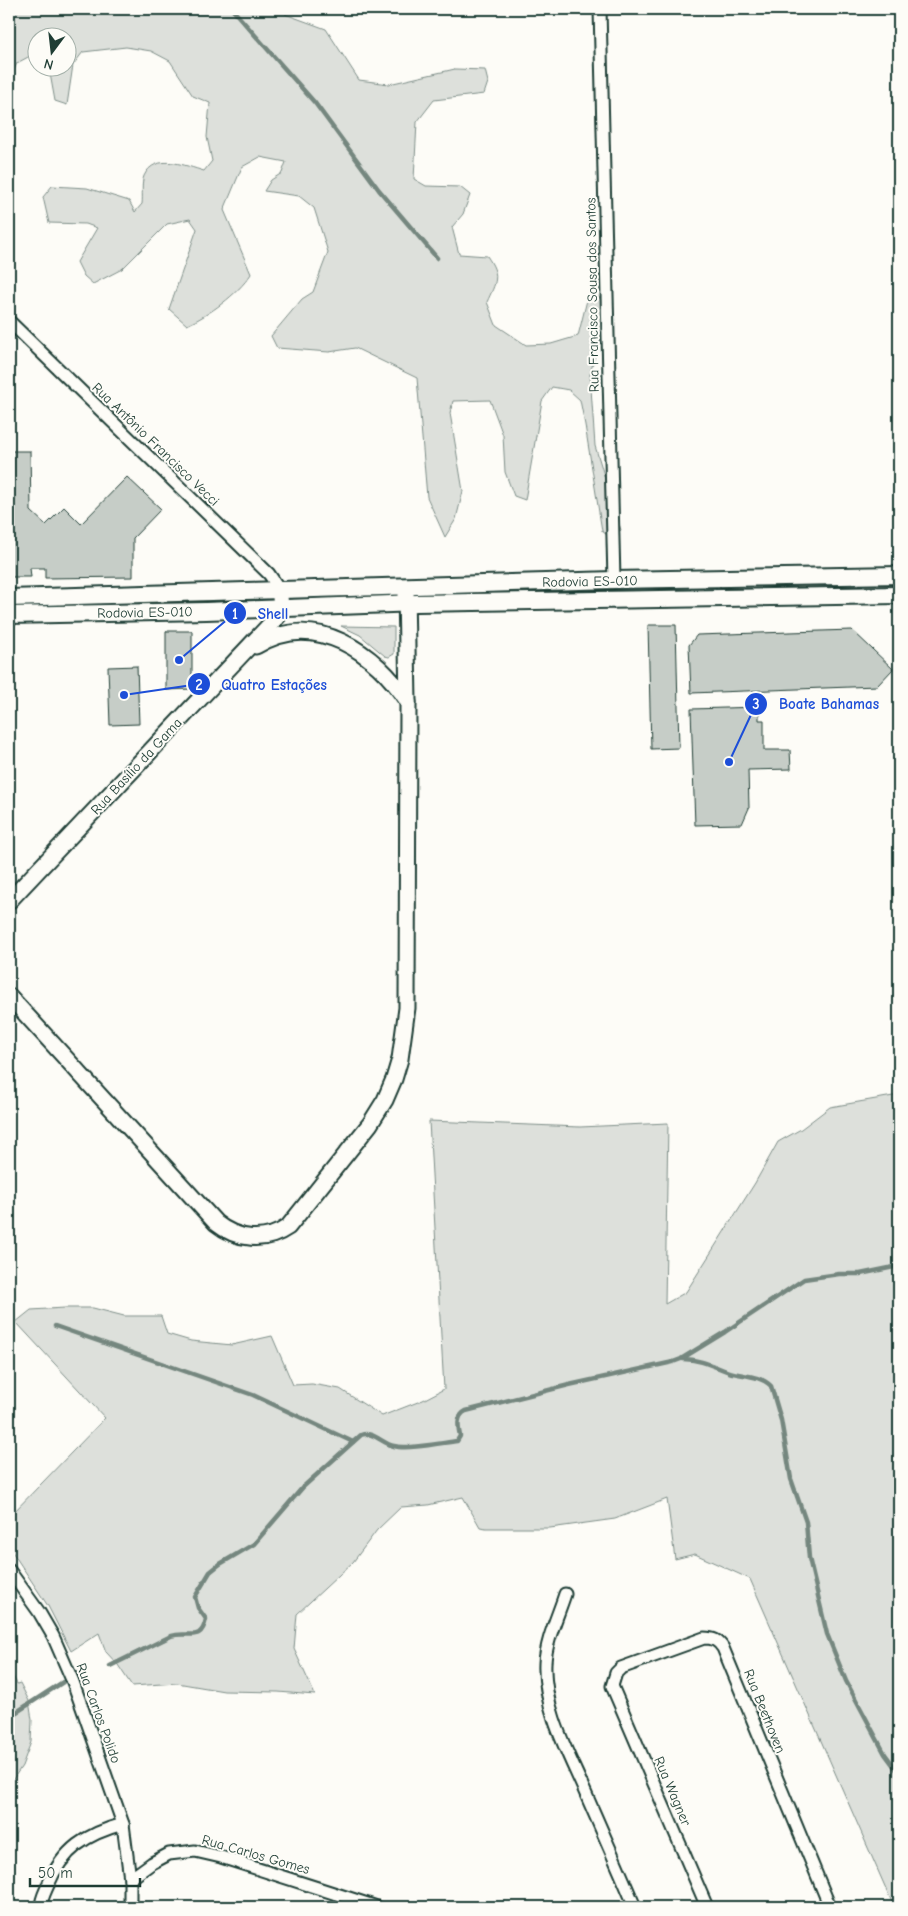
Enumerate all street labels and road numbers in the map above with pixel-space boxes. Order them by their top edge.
street label: Rua Francisco Sousa dos Santos [582,197,603,393]
street label: Rua Antônio Francisco Vecci [88,379,223,510]
street label: Rodovia ES-010 [542,572,638,591]
street label: Rodovia ES-010 [97,603,193,622]
street label: Rua Basílio da Gama [87,714,186,818]
street label: Rua Carlos Polido [73,1661,125,1766]
street label: Rua Beethoven [740,1667,789,1756]
street label: Rua Wagner [650,1754,695,1829]
street label: Rua Carlos Gomes [200,1831,312,1878]

